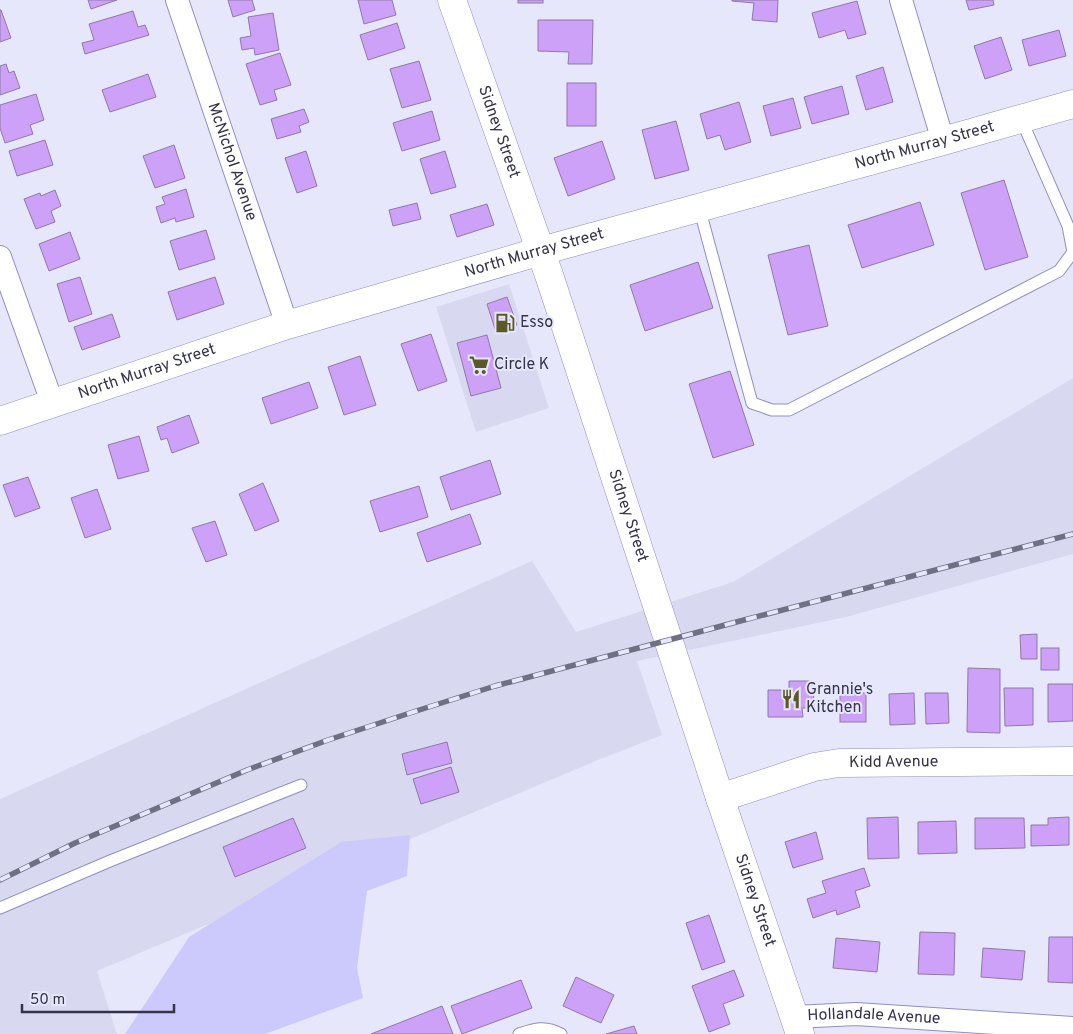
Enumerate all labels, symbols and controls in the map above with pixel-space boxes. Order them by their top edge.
street label: Sidney Street [473,83,524,181]
street label: McNichol Avenue [203,100,261,224]
street label: North Murray Street [853,117,997,175]
street label: North Murray Street [462,224,606,283]
fuel station icon: Esso [494,312,516,334]
place label: Esso [520,313,553,333]
street label: North Murray Street [76,340,218,404]
supermarket icon: Circle K [468,354,490,376]
place label: Circle K [494,355,549,375]
street label: Sidney Street [603,467,652,565]
place label: Grannie's Kitchen [806,680,873,718]
restaurant icon: Grannie's Kitchen [780,688,802,710]
street label: Kidd Avenue [849,752,938,773]
street label: Sidney Street [730,851,780,949]
scale bar [22,982,175,1014]
text: 50 m [30,991,65,1010]
street label: Hollandale Avenue [807,1004,941,1029]

